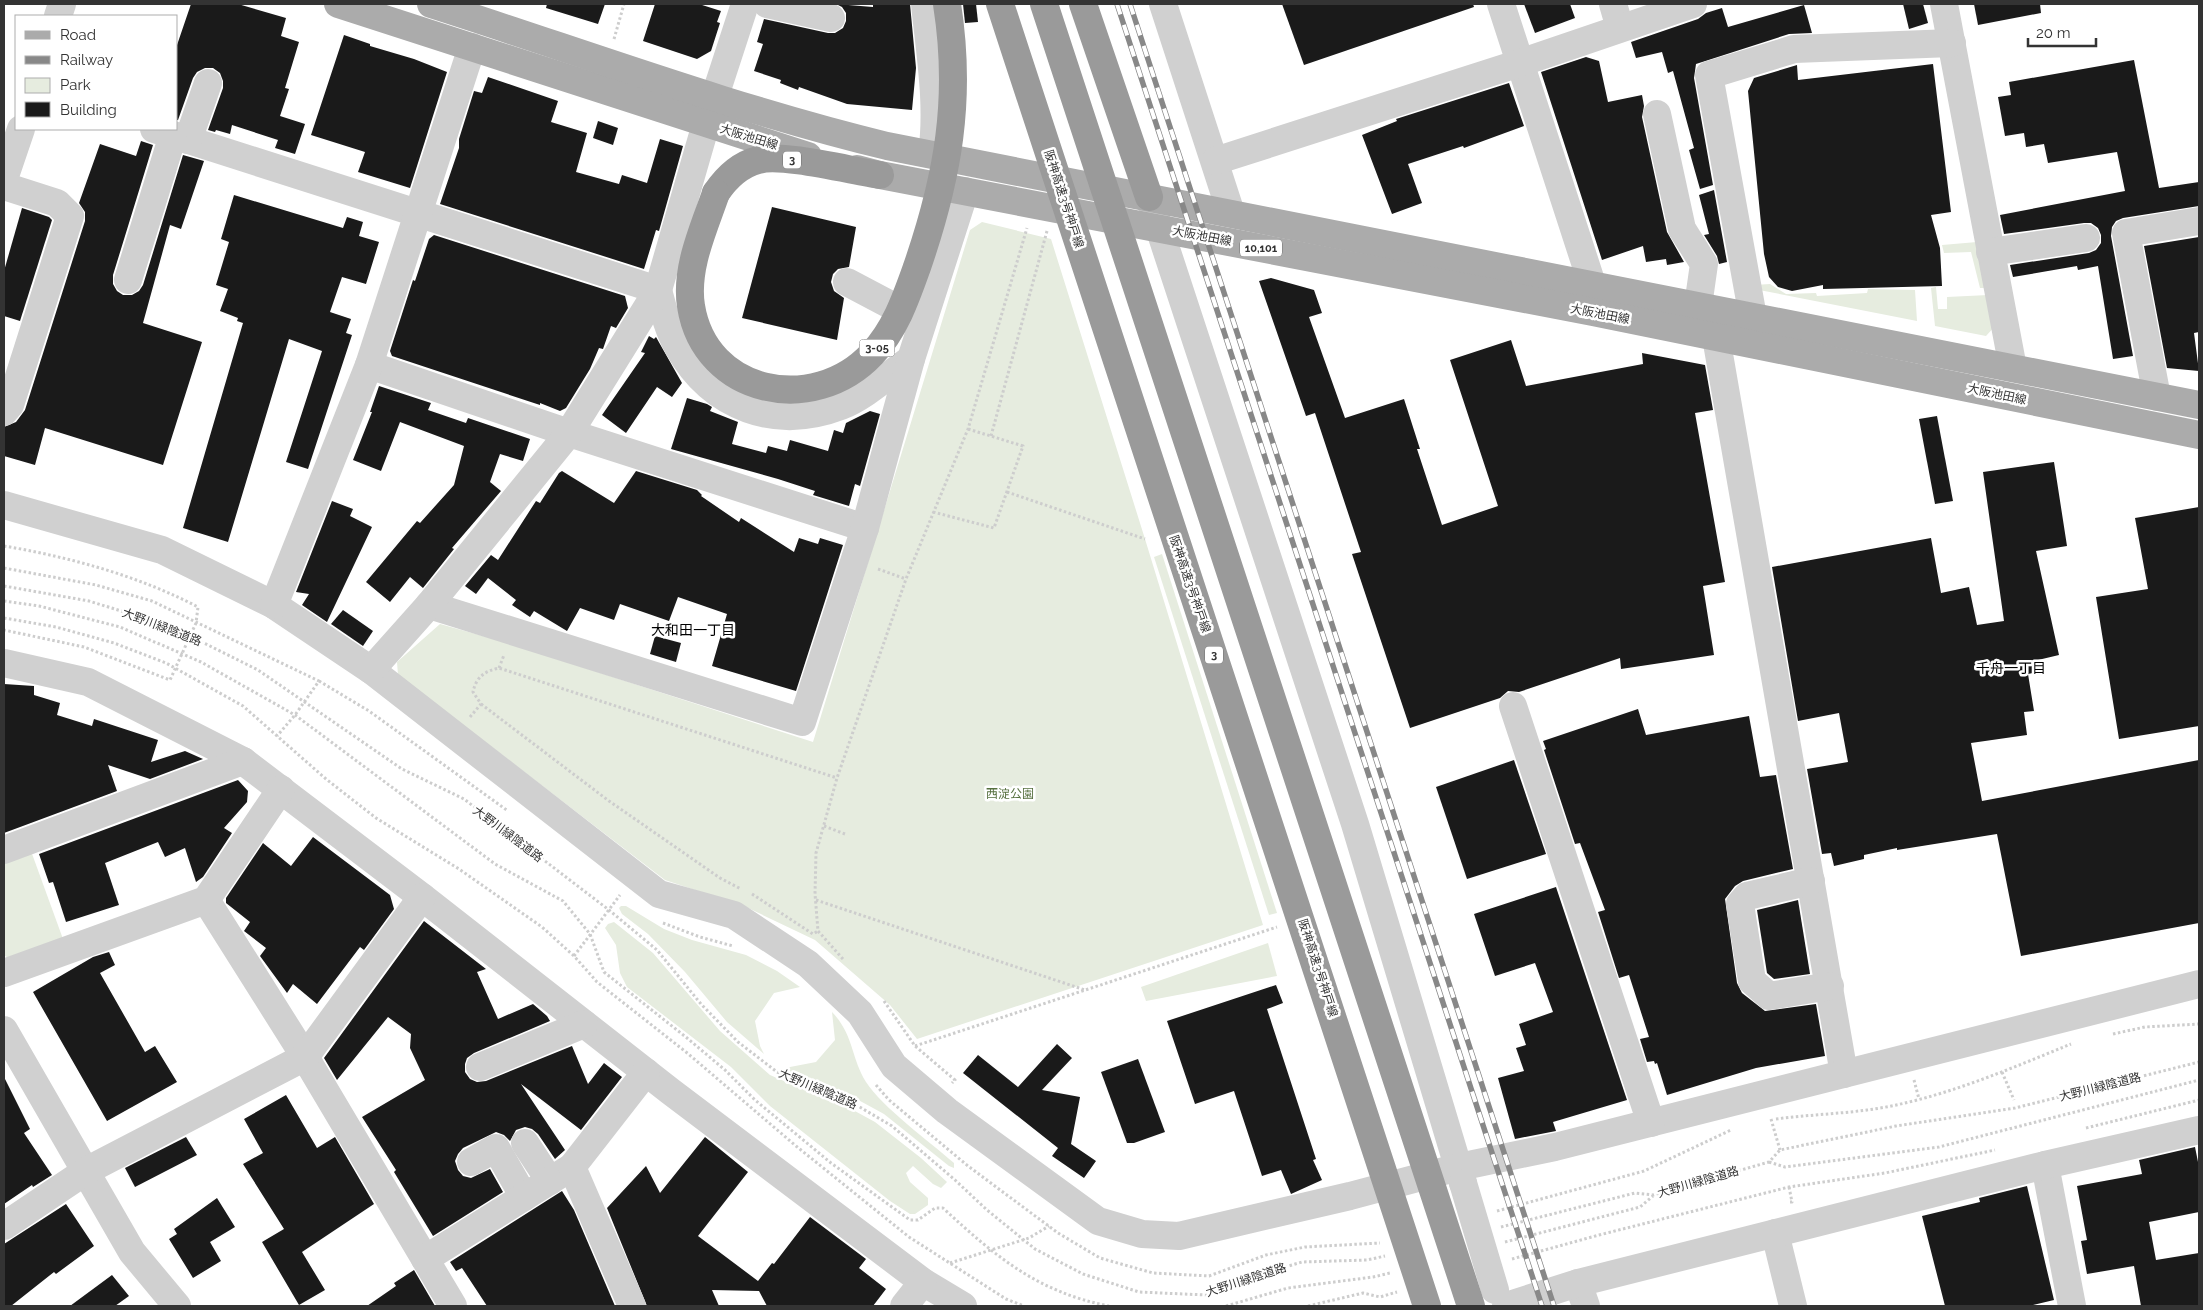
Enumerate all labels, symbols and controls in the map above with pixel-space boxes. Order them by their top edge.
legend [15,15,178,130]
scale bar [2028,15,2096,47]
text: 20 m [2036,24,2071,42]
text: Road [60,26,96,44]
text: Railway [60,51,113,69]
text: Park [60,76,91,94]
text: Building [60,101,117,119]
street label: 大阪池田線 [718,122,780,152]
street label: 阪神高速3号神戸線 [1042,148,1086,250]
road number: 3 [783,152,801,168]
street label: 大阪池田線 [1171,223,1233,249]
road number: 10,101 [1240,240,1282,256]
street label: 大阪池田線 [1569,301,1631,327]
road number: 3-05 [860,339,894,356]
street label: 大阪池田線 [1966,381,2028,407]
street label: 阪神高速3号神戸線 [1167,533,1213,635]
street label: 大野川緑陰道路 [120,605,204,649]
district label: 大和田一丁目 [651,622,735,638]
road number: 3 [1205,646,1223,664]
district label: 千舟一丁目 [1976,660,2046,676]
park label: 西淀公園 [986,787,1034,801]
street label: 大野川緑陰道路 [470,803,546,865]
street label: 阪神高速3号神戸線 [1296,917,1340,1019]
street label: 大野川緑陰道路 [777,1066,859,1112]
street label: 大野川緑陰道路 [2058,1070,2142,1104]
street label: 大野川緑陰道路 [1656,1164,1740,1200]
street label: 大野川緑陰道路 [1204,1260,1288,1300]

